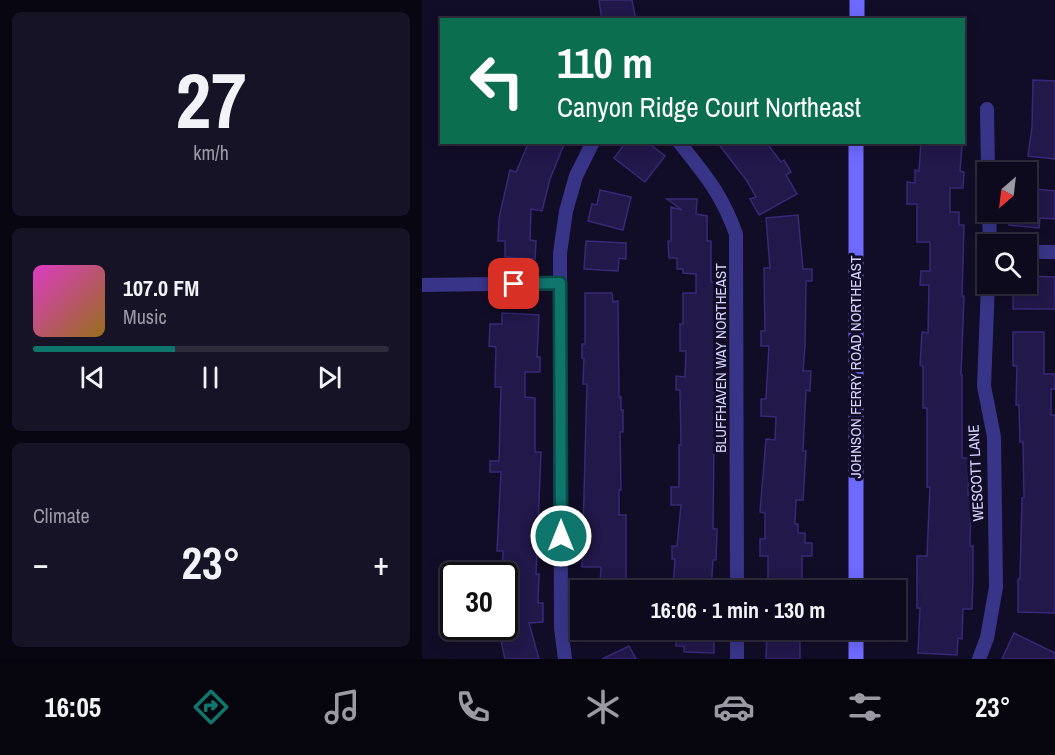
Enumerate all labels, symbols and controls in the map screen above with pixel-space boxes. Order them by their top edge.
text: 110 m [557,35,653,91]
icon: left [458,42,536,120]
text: 27 [175,47,247,152]
text: Canyon Ridge Court Northeast [557,89,861,125]
text: km/h [193,139,229,166]
north arrow [977,162,1037,222]
map controls [977,162,1037,294]
button: search [977,234,1037,294]
street label: JOHNSON FERRY ROAD NORTHEAST [845,255,866,478]
pin [488,258,539,309]
street label: BLUFFHAVEN WAY NORTHEAST [710,263,731,453]
icon: arrive [497,267,530,300]
text: 107.0 FM [123,273,199,303]
text: Music [123,303,167,330]
icon: previous [76,361,109,394]
icon: pause [194,361,227,394]
icon: next [313,361,346,394]
street label: WESCOTT LANE [962,424,989,522]
text: Climate [33,502,90,529]
position arrow [529,504,593,568]
text: 23° [181,532,241,593]
text: − [33,541,49,585]
text: + [373,541,389,585]
speed limit sign: 30 [440,562,518,640]
text: 16:06 · 1 min · 130 m [651,595,825,625]
icon: directions [190,686,232,728]
icon: music [321,686,363,728]
icon: phone [452,686,494,728]
icon: climate [582,686,624,728]
icon: car [713,686,755,728]
icon: filters [844,686,886,728]
text: 16:05 [44,689,101,725]
text: 23° [975,689,1011,725]

